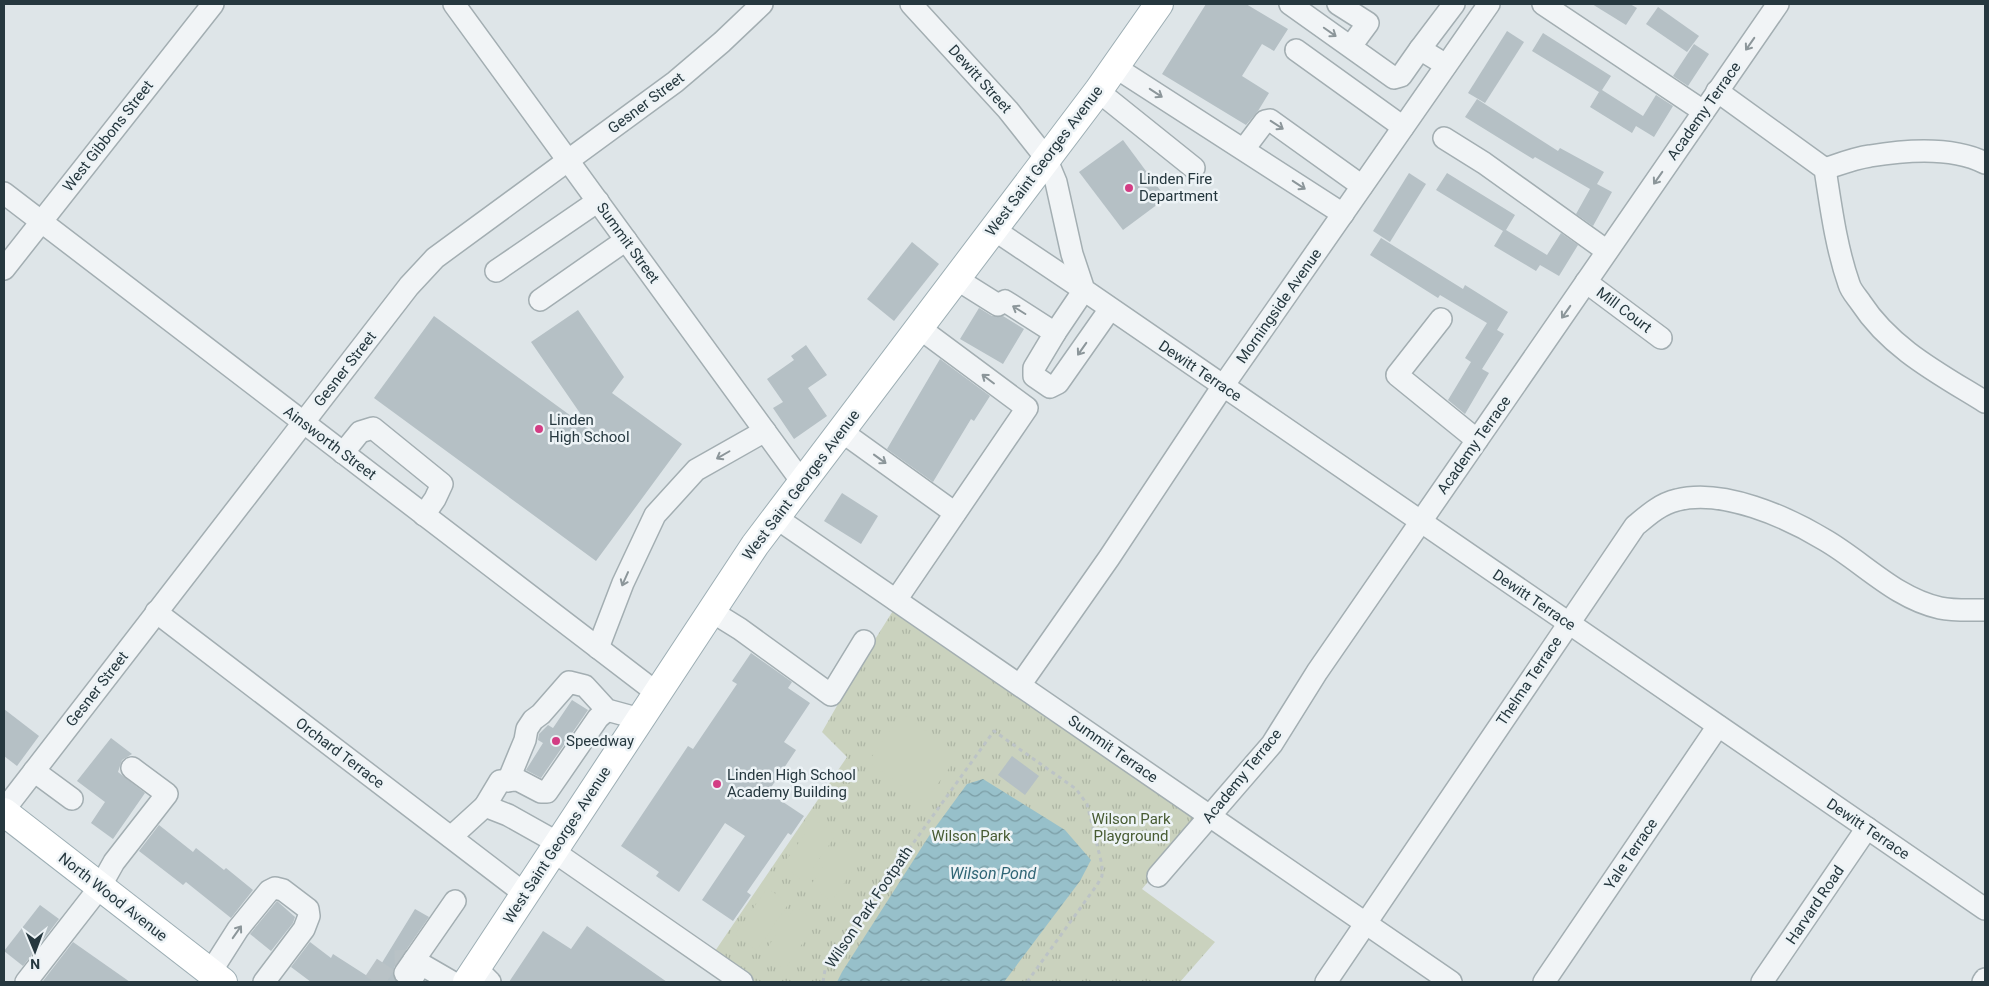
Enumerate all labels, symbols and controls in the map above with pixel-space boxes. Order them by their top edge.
one-way arrow [1323,27,1337,37]
one-way arrow [1745,37,1755,51]
street label: Dewitt Street [945,41,1015,117]
street label: Academy Terrace [1663,58,1745,164]
street label: Gesner Street [604,69,688,137]
street label: West Gibbons Street [59,77,157,195]
street label: West Saint Georges Avenue [982,82,1106,240]
one-way arrow [1149,88,1163,98]
one-way arrow [1269,120,1283,130]
place label: Linden Fire Department [1139,170,1218,205]
one-way arrow [1653,170,1663,184]
one-way arrow [1292,180,1306,190]
marker: Linden Fire Department [1123,182,1135,194]
street label: Summit Street [593,199,663,287]
street label: Morningside Avenue [1233,245,1325,367]
street label: Mill Court [1593,283,1655,337]
one-way arrow [1561,304,1571,318]
one-way arrow [1012,305,1026,316]
street label: Gesner Street [310,328,380,410]
street label: Dewitt Terrace [1155,337,1245,405]
one-way arrow [1077,341,1087,355]
one-way arrow [981,374,995,384]
street label: Academy Terrace [1433,392,1515,498]
street label: Ainsworth Street [280,402,380,484]
street label: West Saint Georges Avenue [739,406,863,564]
place label: Linden High School [549,411,630,446]
marker: Linden High School [533,423,545,435]
one-way arrow [715,450,730,460]
one-way arrow [873,454,887,464]
street label: Dewitt Terrace [1489,566,1579,634]
one-way arrow [620,571,630,586]
street label: Thelma Terrace [1493,633,1565,729]
street label: Gesner Street [62,648,132,730]
street label: Summit Terrace [1065,711,1161,787]
street label: Orchard Terrace [292,714,388,792]
street label: Academy Terrace [1199,725,1285,827]
place label: Speedway [566,732,634,750]
marker: Speedway [550,735,562,747]
street label: West Saint Georges Avenue [499,763,615,927]
place label: Linden High School Academy Building [727,766,856,801]
marker: Linden High School Academy Building [711,778,723,790]
street label: Dewitt Terrace [1823,795,1913,863]
park label: Wilson Park Playground [1091,810,1171,845]
street label: Yale Terrace [1601,815,1661,893]
park label: Wilson Park [931,827,1011,845]
street label: Wilson Park Footpath [822,843,916,971]
street label: North Wood Avenue [55,849,171,945]
street label: Harvard Road [1782,862,1848,948]
water label: Wilson Pond [950,864,1037,883]
one-way arrow [232,925,242,939]
north arrow [10,926,60,976]
text: N [30,956,40,972]

